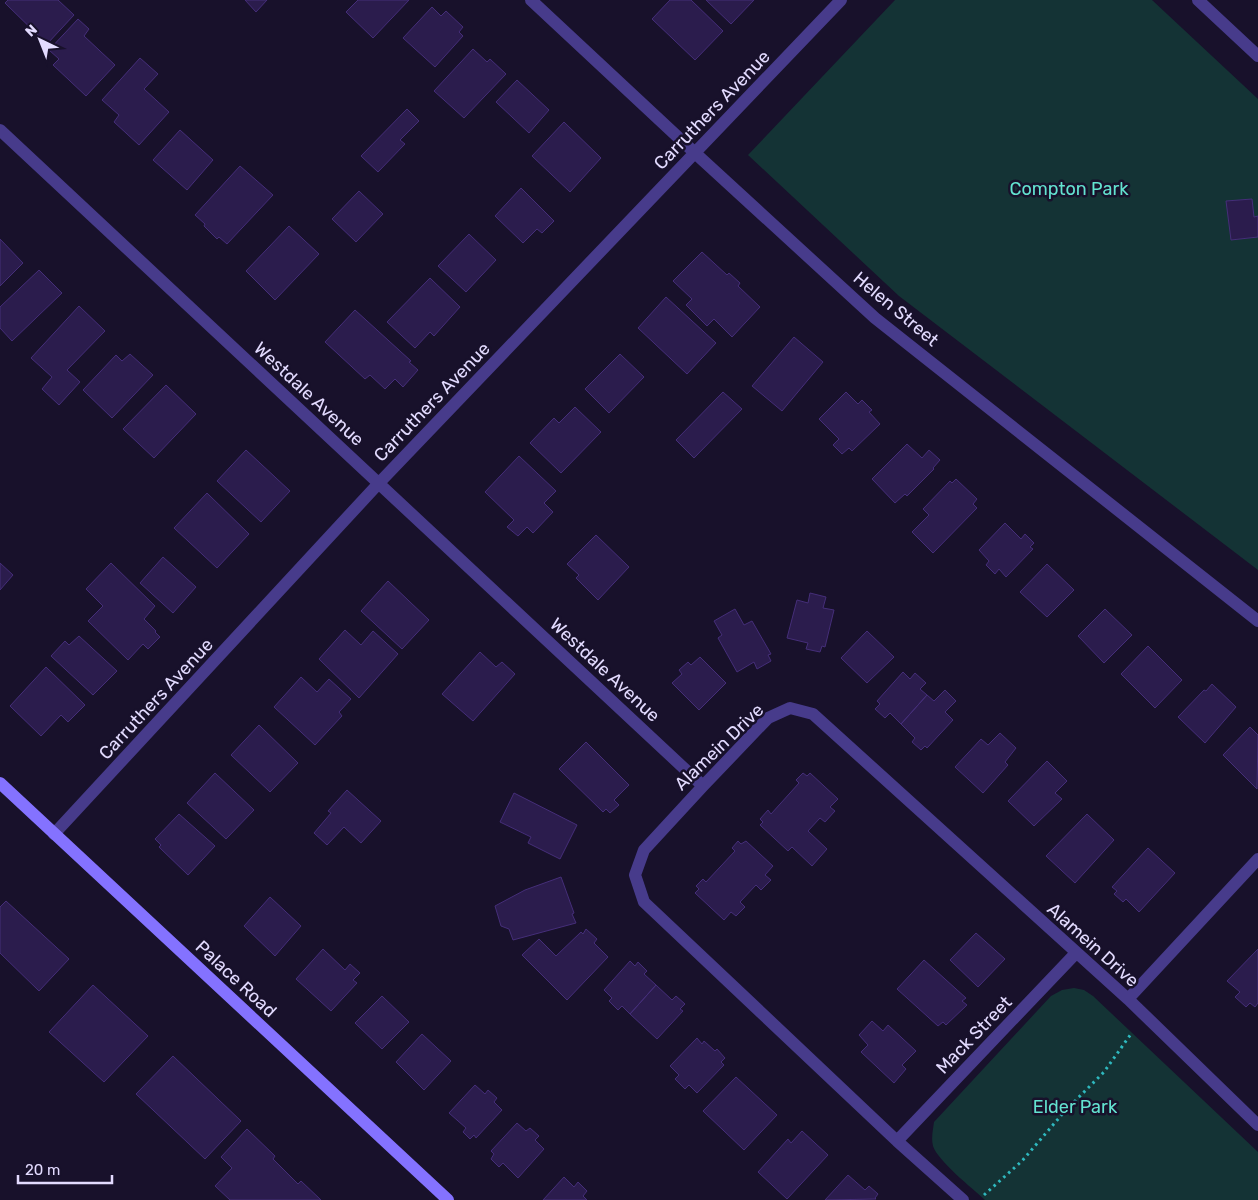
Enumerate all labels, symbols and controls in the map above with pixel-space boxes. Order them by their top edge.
north arrow [15,15,65,65]
text: N [22,21,41,41]
street label: Carruthers Avenue [649,46,775,174]
park label: Compton Park [1009,178,1129,200]
street label: Helen Street [849,267,943,351]
street label: Westdale Avenue [249,337,369,451]
street label: Carruthers Avenue [369,338,495,466]
street label: Westdale Avenue [545,613,665,727]
street label: Carruthers Avenue [94,634,218,764]
street label: Alamein Drive [670,699,768,795]
street label: Alamein Drive [1043,898,1143,992]
street label: Palace Road [191,936,281,1022]
street label: Mack Street [931,991,1017,1079]
park label: Elder Park [1033,1096,1118,1118]
scale bar [18,1152,111,1184]
text: 20 m [25,1161,60,1179]

